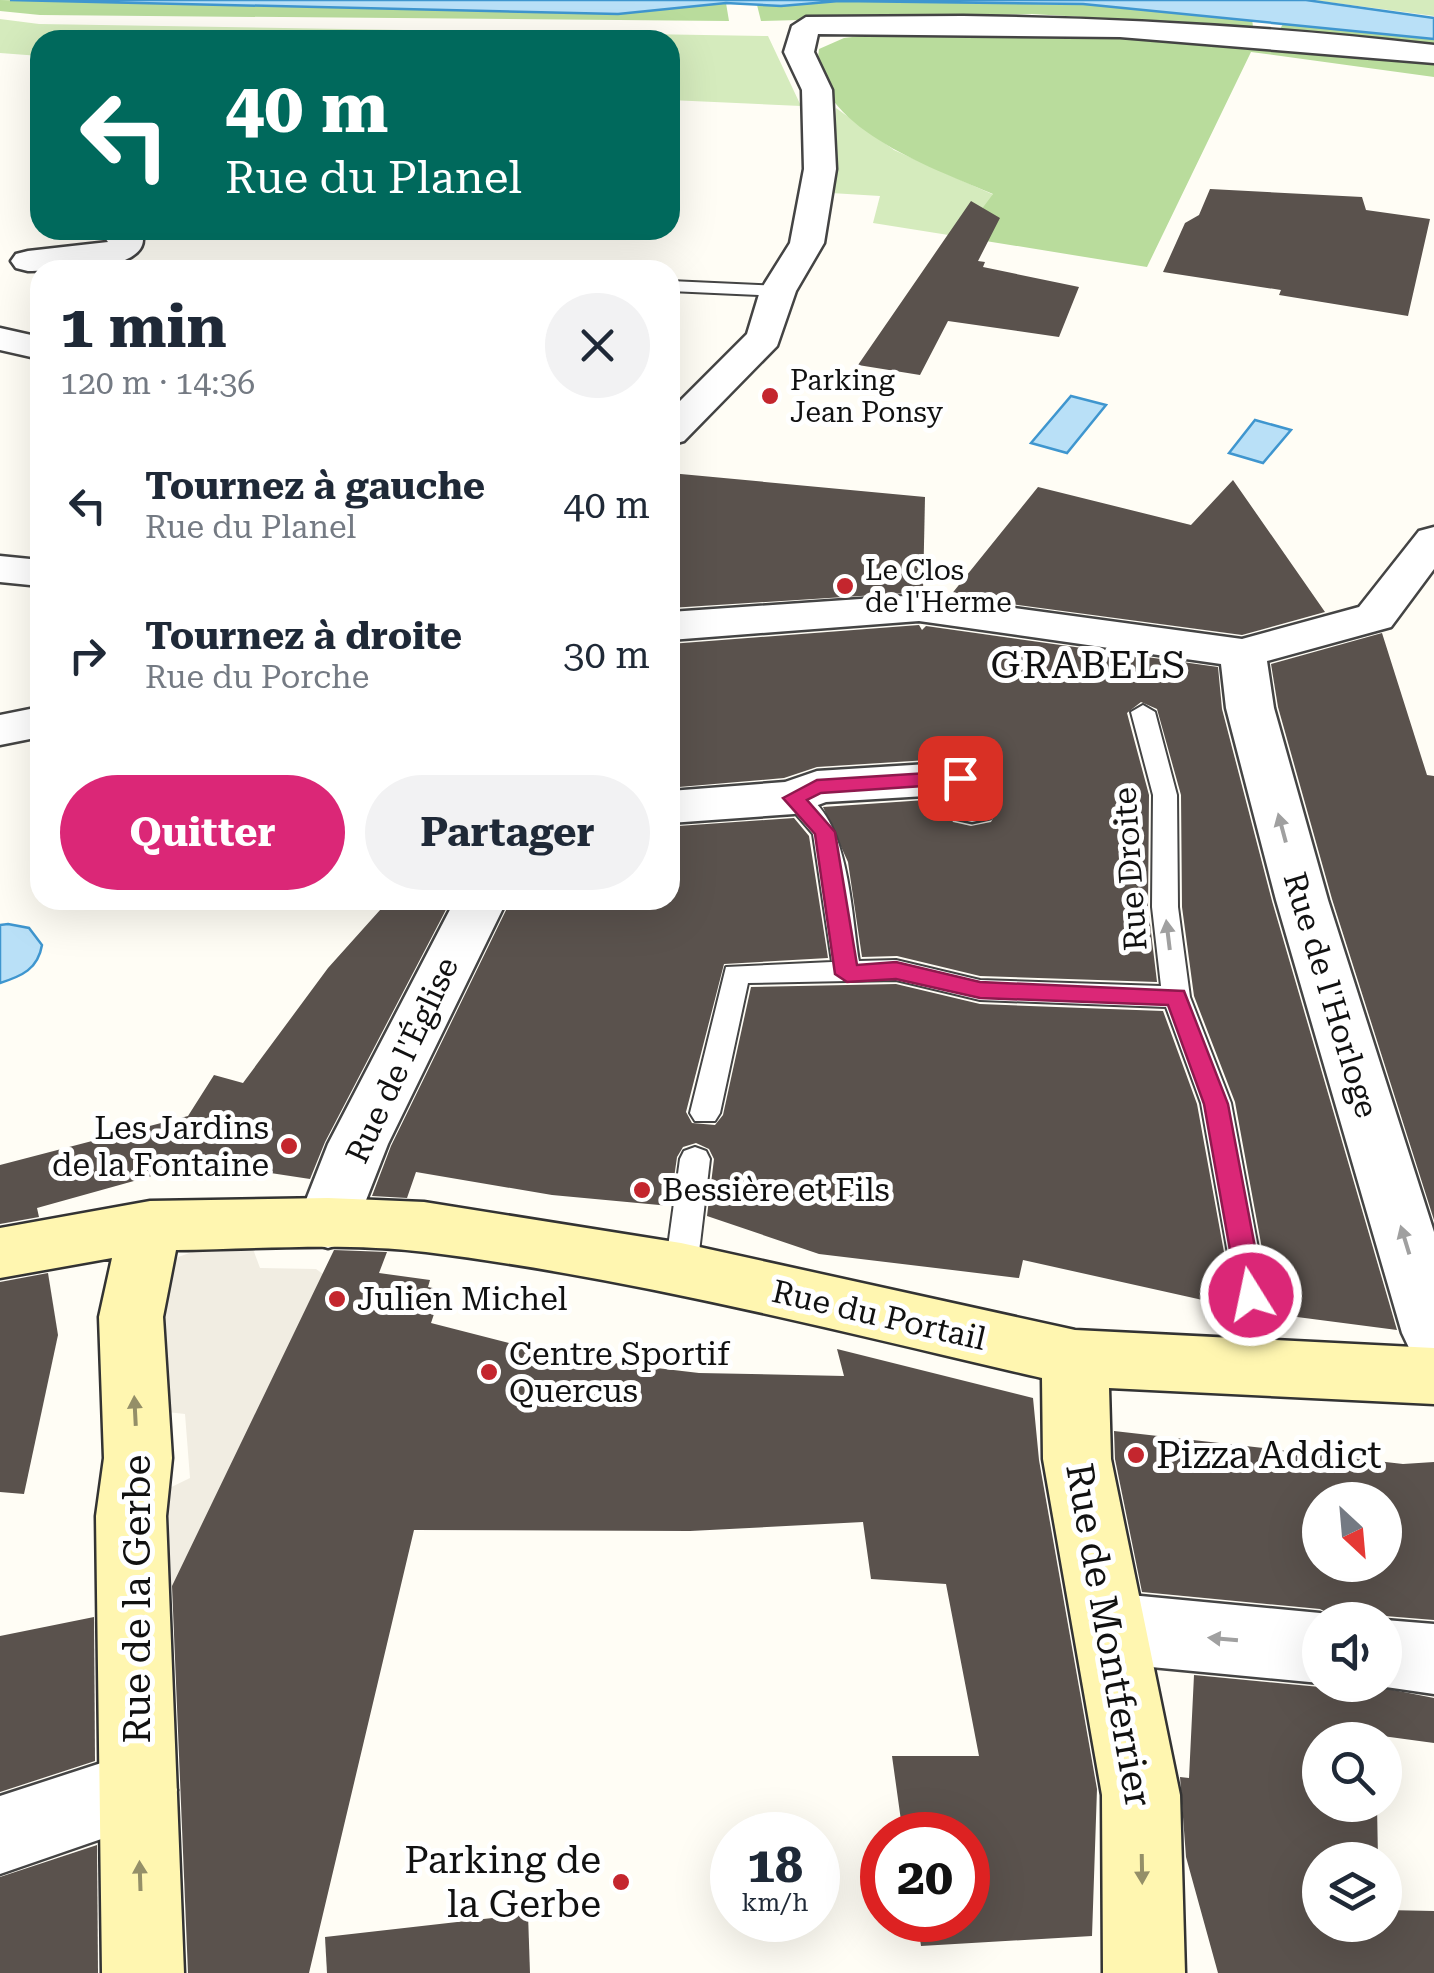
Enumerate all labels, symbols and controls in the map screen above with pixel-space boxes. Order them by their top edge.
text: 40 m [225,67,389,149]
icon: left [60,70,190,200]
text: Rue du Planel [225,151,522,204]
text: 1 min [60,291,227,362]
button: close [545,293,650,398]
text: 120 m · 14:36 [60,364,255,402]
place label: Parking Jean Ponsy [790,364,944,429]
marker: Parking Jean Ponsy [759,385,781,407]
text: Tournez à gauche [145,464,485,508]
icon: left [60,478,115,533]
text: 40 m [563,483,650,527]
text: Rue du Planel [145,508,356,546]
place label: Le Clos de l'Herme [865,554,1012,619]
marker: Le Clos de l'Herme [834,575,856,597]
text: Tournez à droite [145,614,462,658]
icon: right [60,628,115,683]
text: 30 m [563,633,650,677]
district label: GRABELS [990,643,1188,687]
text: Rue du Porche [145,658,369,696]
pin [918,736,1003,821]
icon: arrive [933,751,988,806]
button: Quitter [60,775,345,890]
button: Partager [365,775,650,890]
street label: Rue Droite [1105,786,1155,952]
one-way arrow [1274,812,1290,843]
street label: Rue de l'Horloge [1276,868,1386,1122]
one-way arrow [1160,919,1176,951]
street label: Rue de l'Église [338,951,466,1169]
place label: Les Jardins de la Fontaine [52,1109,269,1184]
marker: Les Jardins de la Fontaine [278,1135,300,1157]
place label: Bessière et Fils [662,1171,890,1209]
marker: Bessière et Fils [631,1179,653,1201]
one-way arrow [1397,1225,1412,1255]
position arrow [1199,1243,1303,1347]
street label: Rue du Portail [768,1272,990,1358]
place label: Julien Michel [357,1280,567,1318]
marker: Julien Michel [326,1288,348,1310]
place label: Centre Sportif Quercus [509,1335,731,1410]
marker: Centre Sportif Quercus [478,1361,500,1383]
one-way arrow [127,1395,143,1427]
place label: Pizza Addict [1156,1433,1382,1477]
marker: Pizza Addict [1125,1444,1147,1466]
street label: Rue de la Gerbe [115,1455,159,1743]
street label: Rue de Montferrier [1057,1460,1161,1810]
north arrow [1302,1482,1402,1582]
map controls [1302,1482,1402,1942]
button: sound [1302,1602,1402,1702]
one-way arrow [1207,1631,1238,1647]
button: search [1302,1722,1402,1822]
speed limit sign: 20 [860,1812,990,1942]
text: 18 [747,1836,803,1894]
place label: Parking de la Gerbe [404,1838,601,1926]
button: layers [1302,1842,1402,1942]
one-way arrow [1135,1853,1151,1885]
one-way arrow [132,1859,148,1891]
marker: Parking de la Gerbe [610,1871,632,1893]
text: km/h [742,1888,808,1917]

